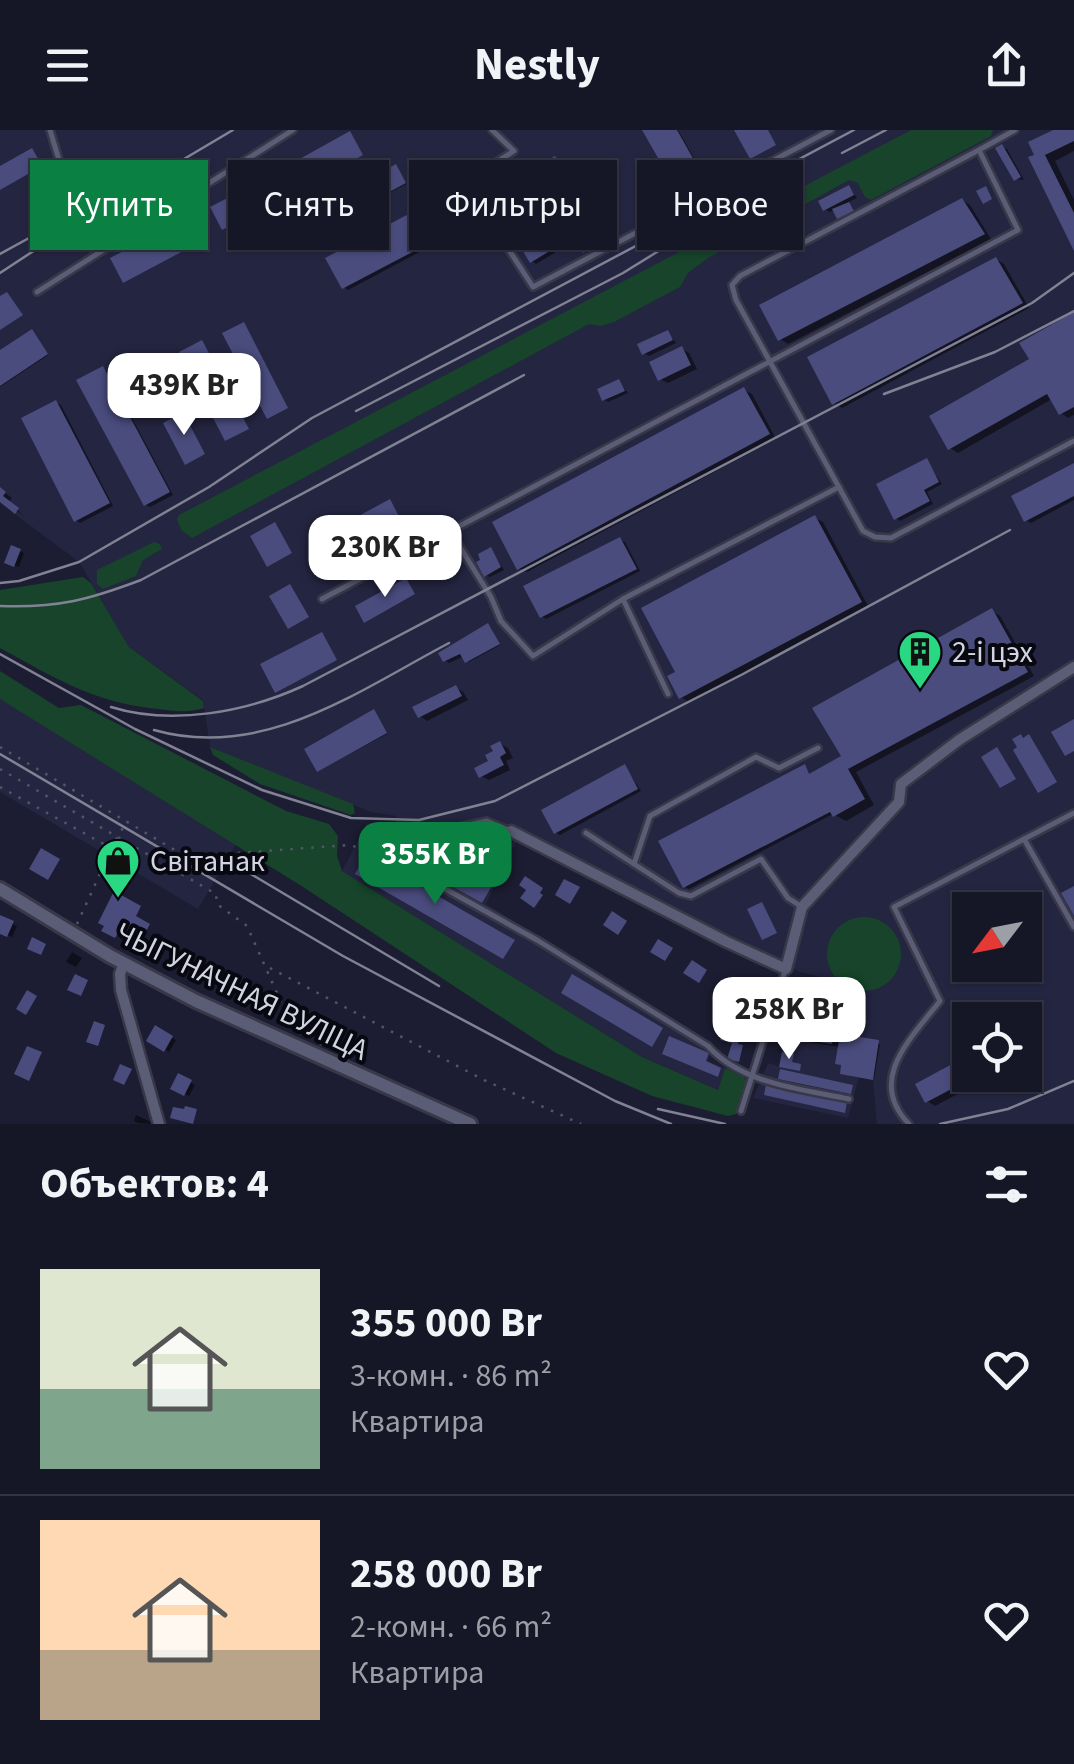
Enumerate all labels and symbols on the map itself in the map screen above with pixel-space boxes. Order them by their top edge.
pin: 439K Br [92,353,276,438]
pin: 230K Br [293,515,477,600]
building icon: 2-і цэх [897,629,943,690]
place label: 2-і цэх [952,631,1033,674]
pin: 355K Br [343,822,527,907]
shop icon: Світанак [95,838,141,899]
place label: Світанак [150,840,265,883]
north arrow [952,892,1042,982]
street label: ЧЫГУНАЧНАЯ ВУЛІЦА [108,912,376,1072]
pin: 258K Br [697,977,881,1062]

